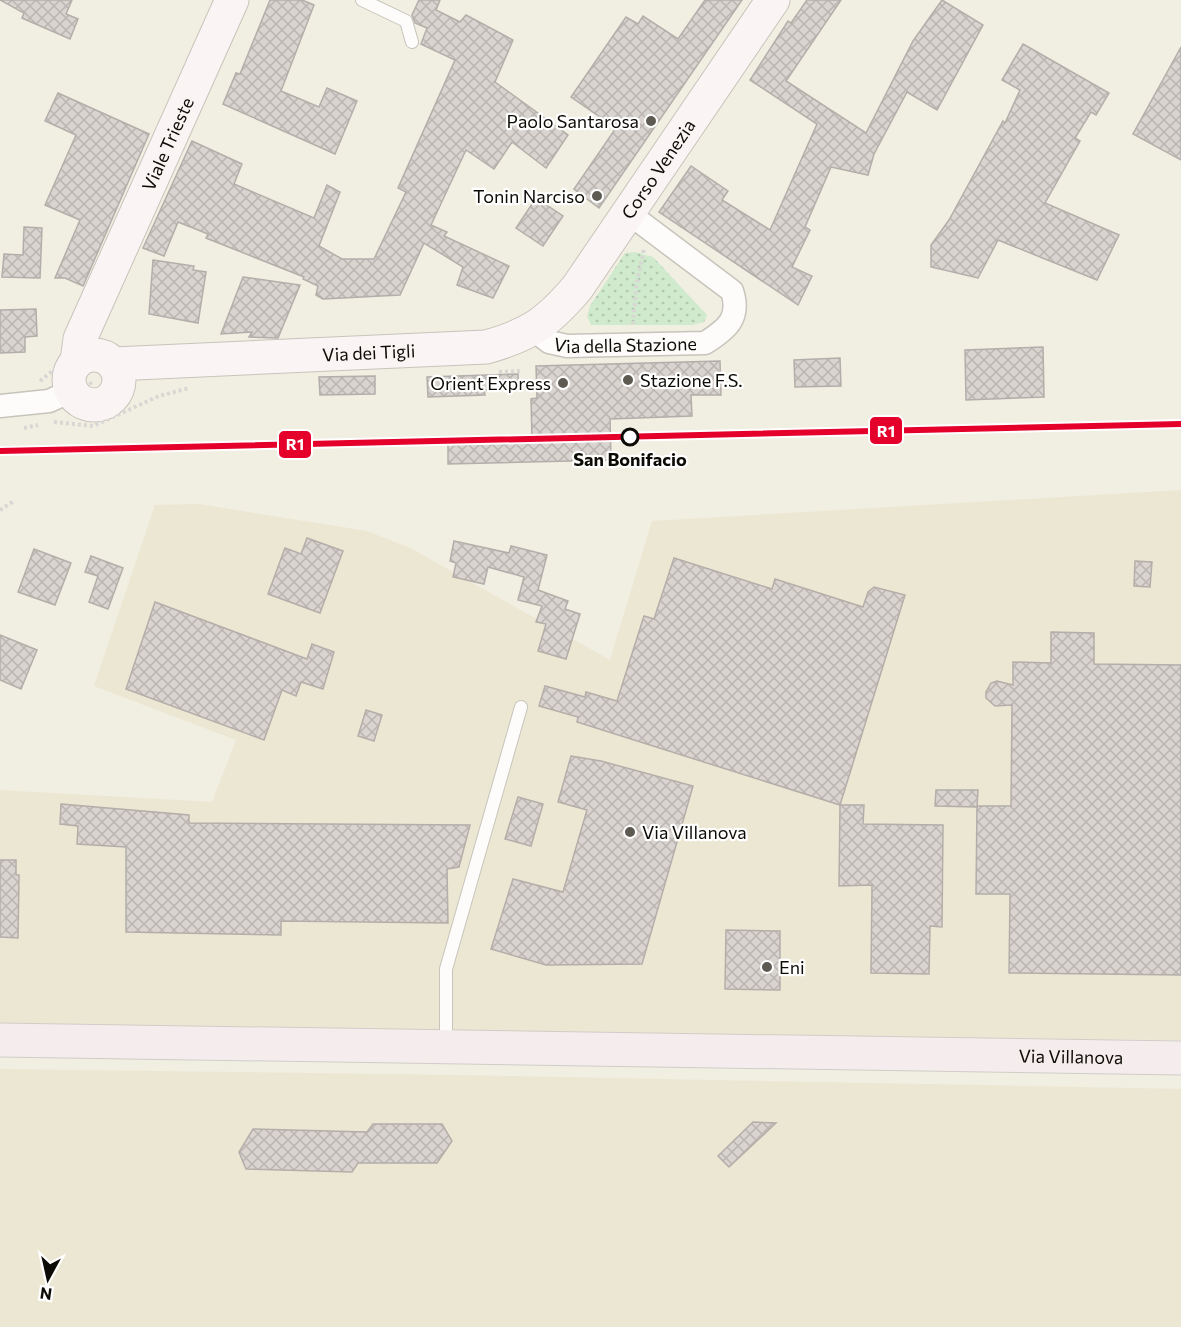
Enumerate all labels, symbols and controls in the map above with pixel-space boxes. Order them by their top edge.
street label: Viale Trieste [137,94,198,194]
place label: Paolo Santarosa [507,110,639,132]
marker: Paolo Santarosa [644,114,658,128]
street label: Corso Venezia [616,115,700,223]
place label: Tonin Narciso [473,185,585,207]
marker: Tonin Narciso [590,189,604,203]
street label: Via della Stazione [552,332,697,357]
street label: Via dei Tigli [322,339,416,365]
place label: Stazione F.S. [640,369,743,391]
place label: Orient Express [430,372,551,394]
marker: Stazione F.S. [621,373,635,387]
marker: Orient Express [556,376,570,390]
line badge: R1 [869,416,903,445]
text: R1 [877,421,895,440]
marker: San Bonifacio [621,428,639,446]
line badge: R1 [278,430,312,459]
text: R1 [286,434,304,453]
place label: San Bonifacio [573,448,687,470]
place label: Via Villanova [642,821,747,843]
marker: Via Villanova [623,825,637,839]
place label: Eni [779,956,805,978]
marker: Eni [760,960,774,974]
street label: Via Villanova [1018,1045,1123,1068]
north arrow [18,1249,78,1309]
text: N [39,1284,53,1305]

